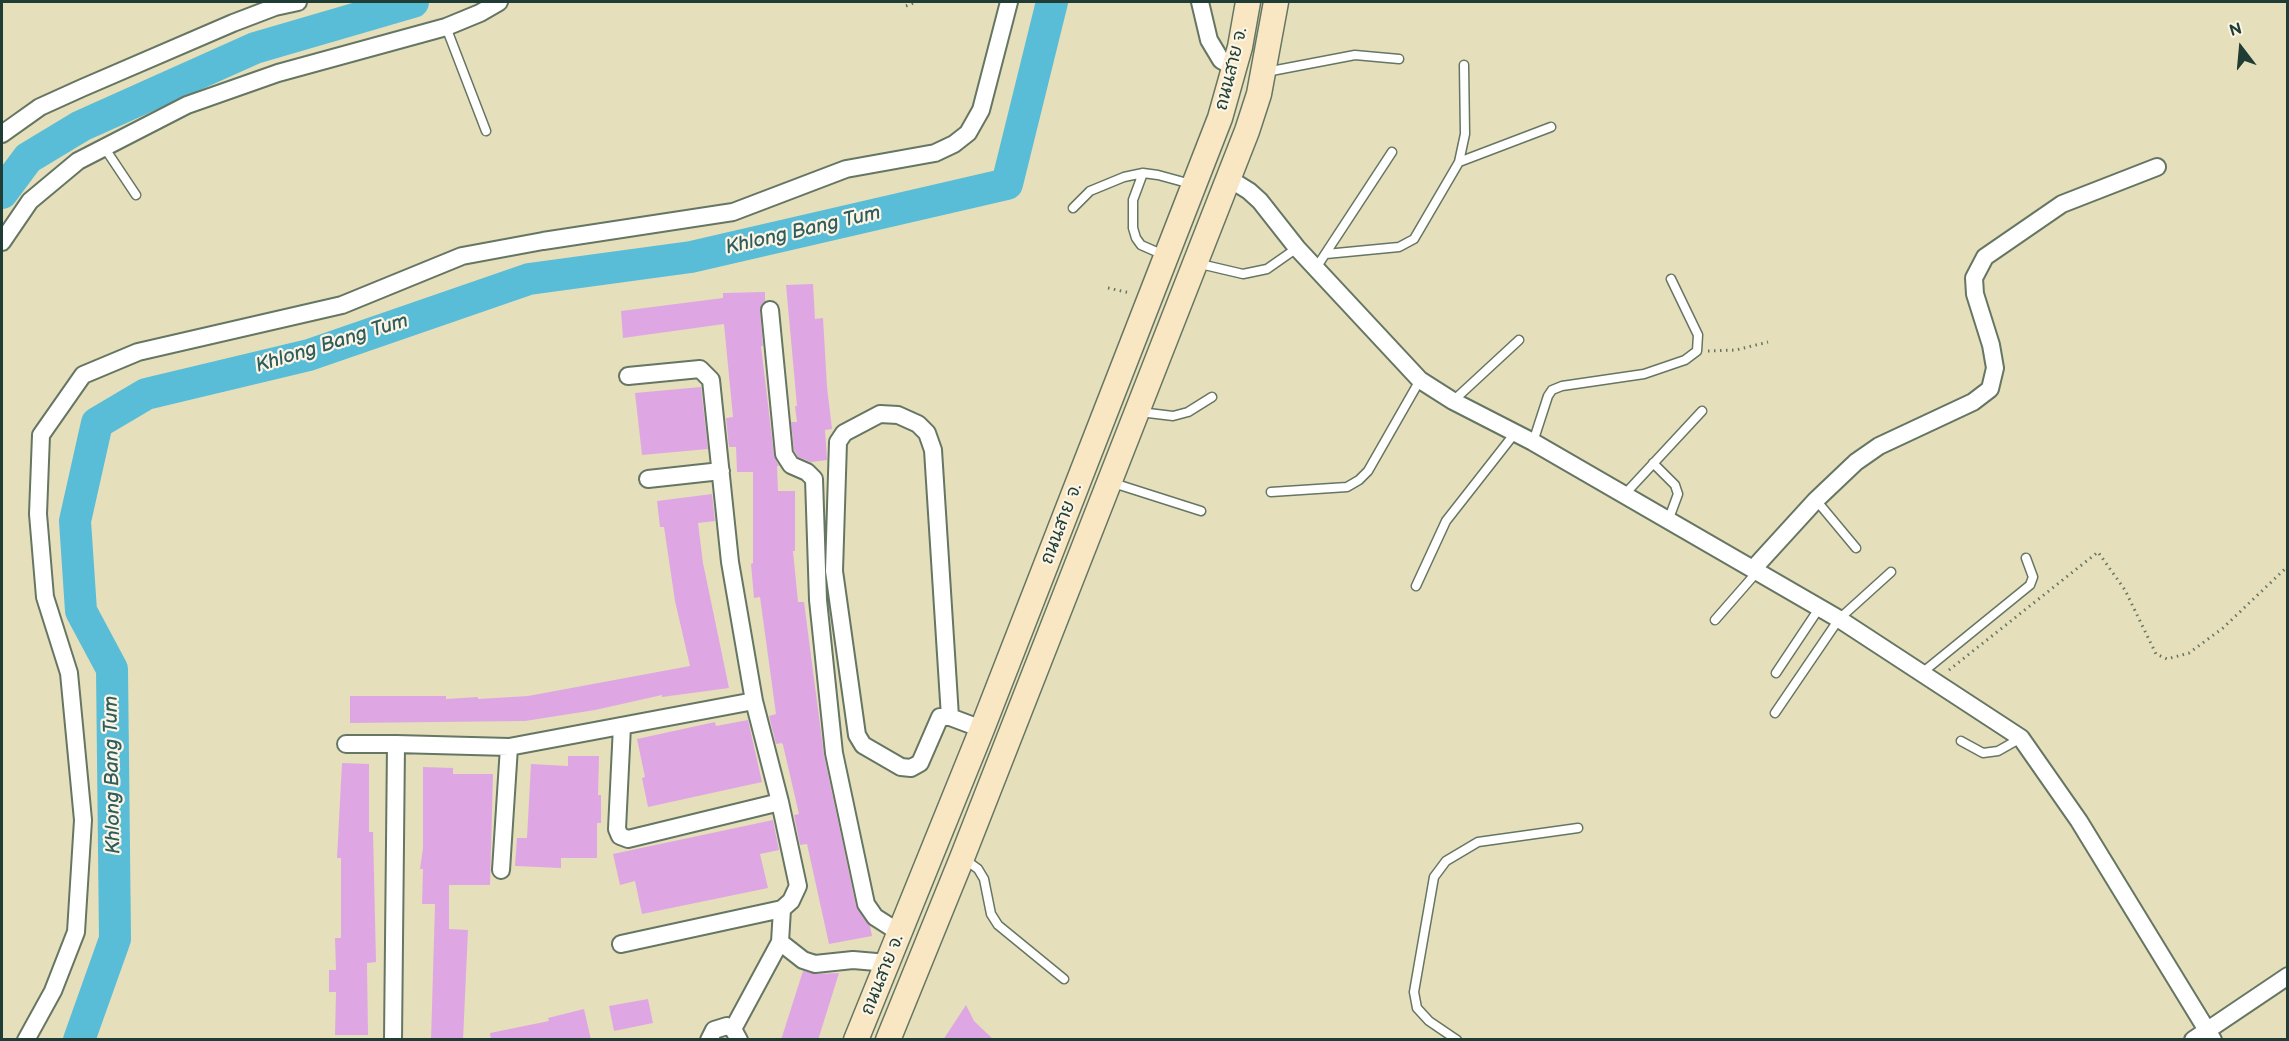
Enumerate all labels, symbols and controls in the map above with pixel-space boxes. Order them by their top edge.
north arrow [2211,18,2271,78]
text: N [2227,19,2244,41]
street label: ถนนสาย จ. [1211,25,1253,113]
water label: Khlong Bang Tum [723,202,883,260]
water label: Khlong Bang Tum [253,309,411,379]
street label: ถนนสาย จ. [1037,480,1087,568]
water label: Khlong Bang Tum [100,696,126,854]
street label: ถนนสาย จ. [857,932,909,1018]

